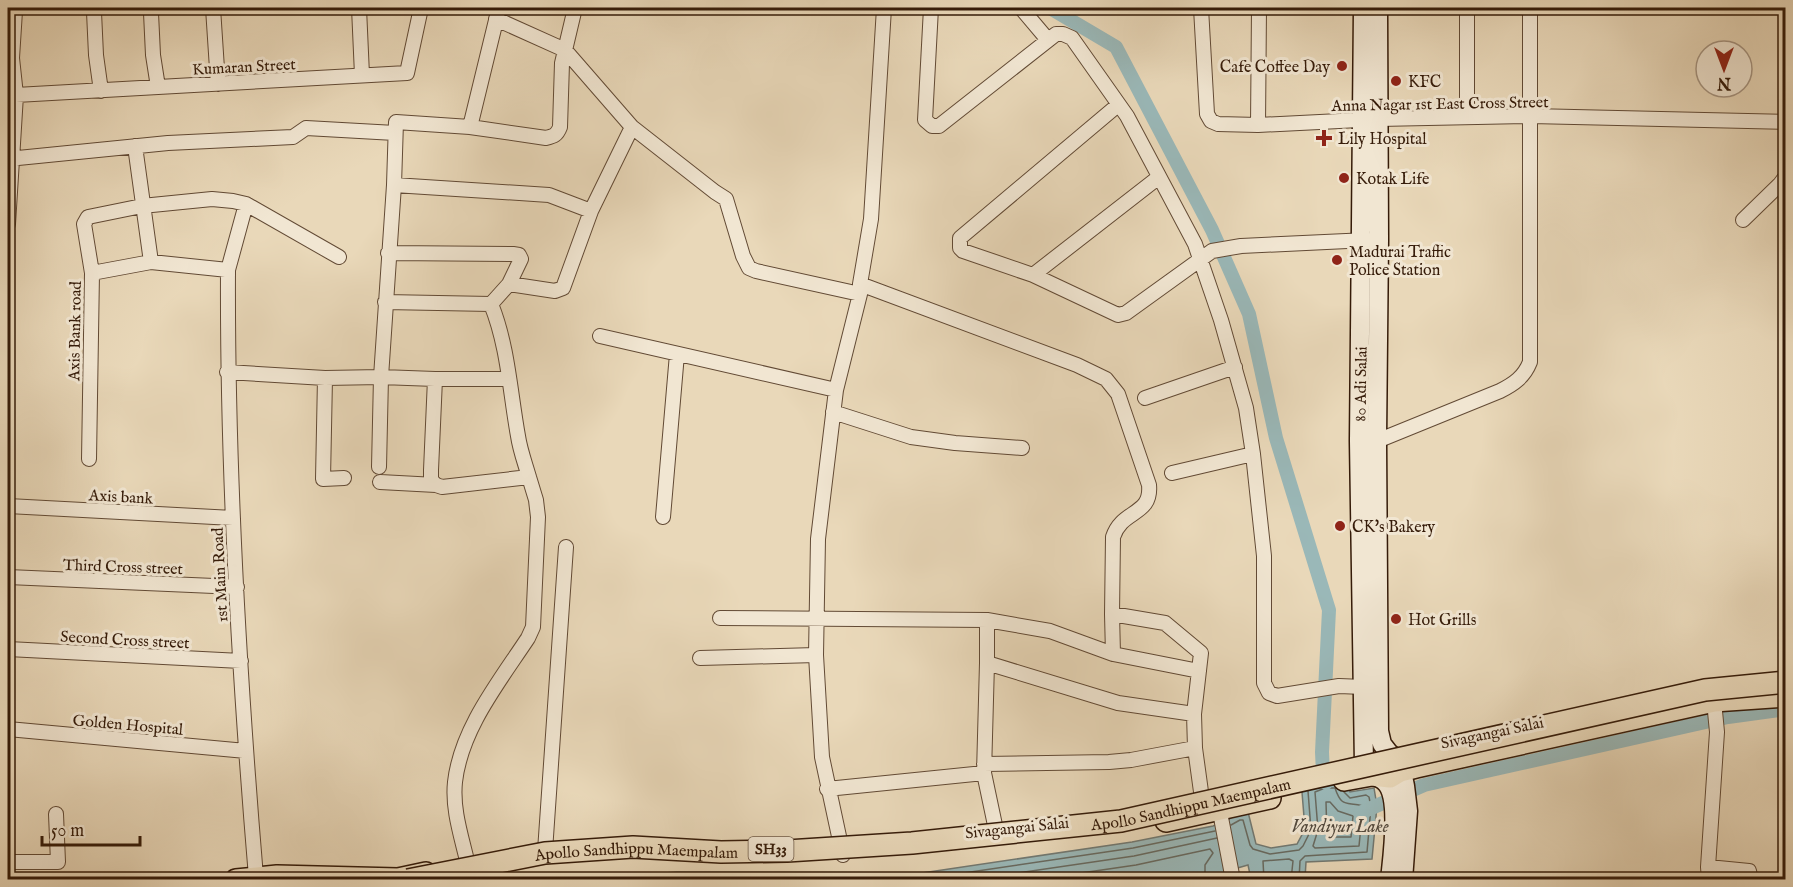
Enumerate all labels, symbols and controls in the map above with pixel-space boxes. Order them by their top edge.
north arrow [1694,39,1754,99]
street label: Kumaran Street [192,55,297,81]
place label: Cafe Coffee Day [1220,58,1330,78]
marker: Cafe Coffee Day [1335,59,1349,73]
text: N [1717,72,1732,92]
place label: KFC [1408,73,1441,93]
marker: KFC [1389,74,1403,88]
street label: Anna Nagar 1st East Cross Street [1330,93,1549,117]
marker: Lily Hospital [1315,129,1333,147]
place label: Lily Hospital [1338,130,1427,150]
place label: Kotak Life [1356,170,1429,190]
marker: Kotak Life [1337,171,1351,185]
place label: Madurai Traffic Police Station [1349,243,1451,281]
marker: Madurai Traffic Police Station [1330,253,1344,267]
street label: Axis Bank road [65,280,87,382]
street label: 80 Adi Salai [1351,346,1373,422]
street label: Axis bank [87,486,154,510]
place label: CK's Bakery [1352,518,1435,538]
marker: CK's Bakery [1333,519,1347,533]
street label: 1st Main Road [209,526,233,623]
street label: Third Cross street [63,556,184,580]
place label: Hot Grills [1408,611,1477,631]
marker: Hot Grills [1389,612,1403,626]
street label: Second Cross street [60,628,190,654]
street label: Golden Hospital [72,711,185,741]
street label: Sivagangai Salai [1439,713,1546,755]
street label: Apollo Sandhippu Maempalam [1089,775,1293,836]
scale bar [42,809,140,847]
street label: Sivagangai Salai [964,814,1070,844]
water label: Vandiyur Lake [1291,816,1389,839]
text: 50 m [51,820,84,843]
road number: SH33 [748,837,794,861]
street label: Apollo Sandhippu Maempalam [532,839,738,867]

